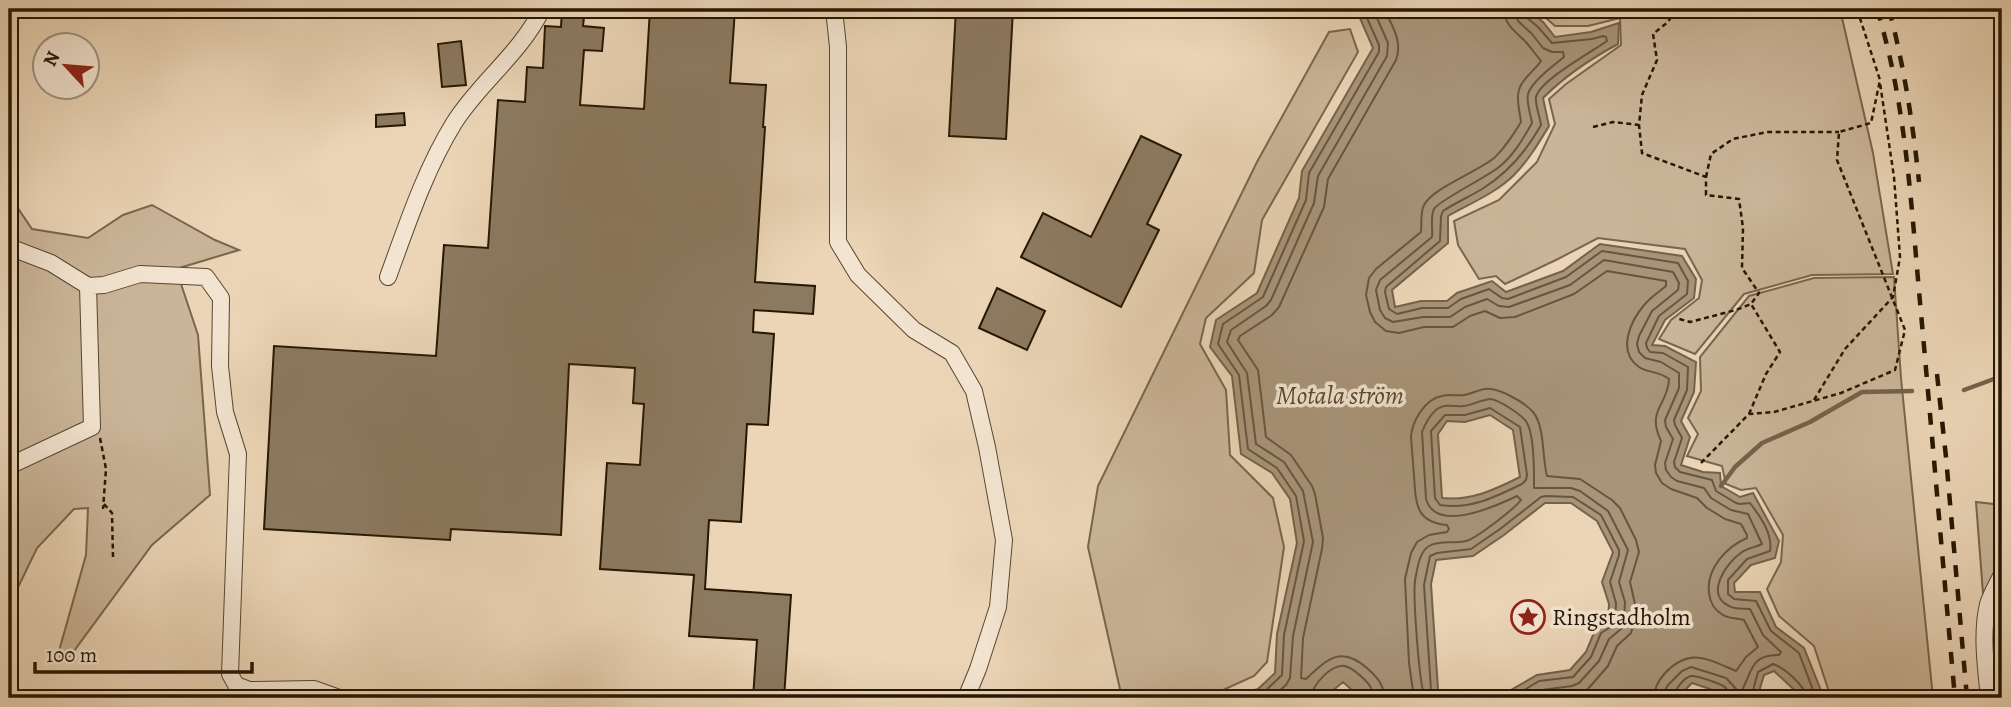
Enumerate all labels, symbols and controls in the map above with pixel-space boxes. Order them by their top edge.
north arrow [32,32,102,102]
text: N [37,47,66,71]
water label: Motala ström [1276,378,1404,413]
place icon: Ringstadholm [1509,598,1547,636]
place label: Ringstadholm [1552,601,1691,633]
scale bar [35,630,252,674]
text: 100 m [46,641,97,669]

